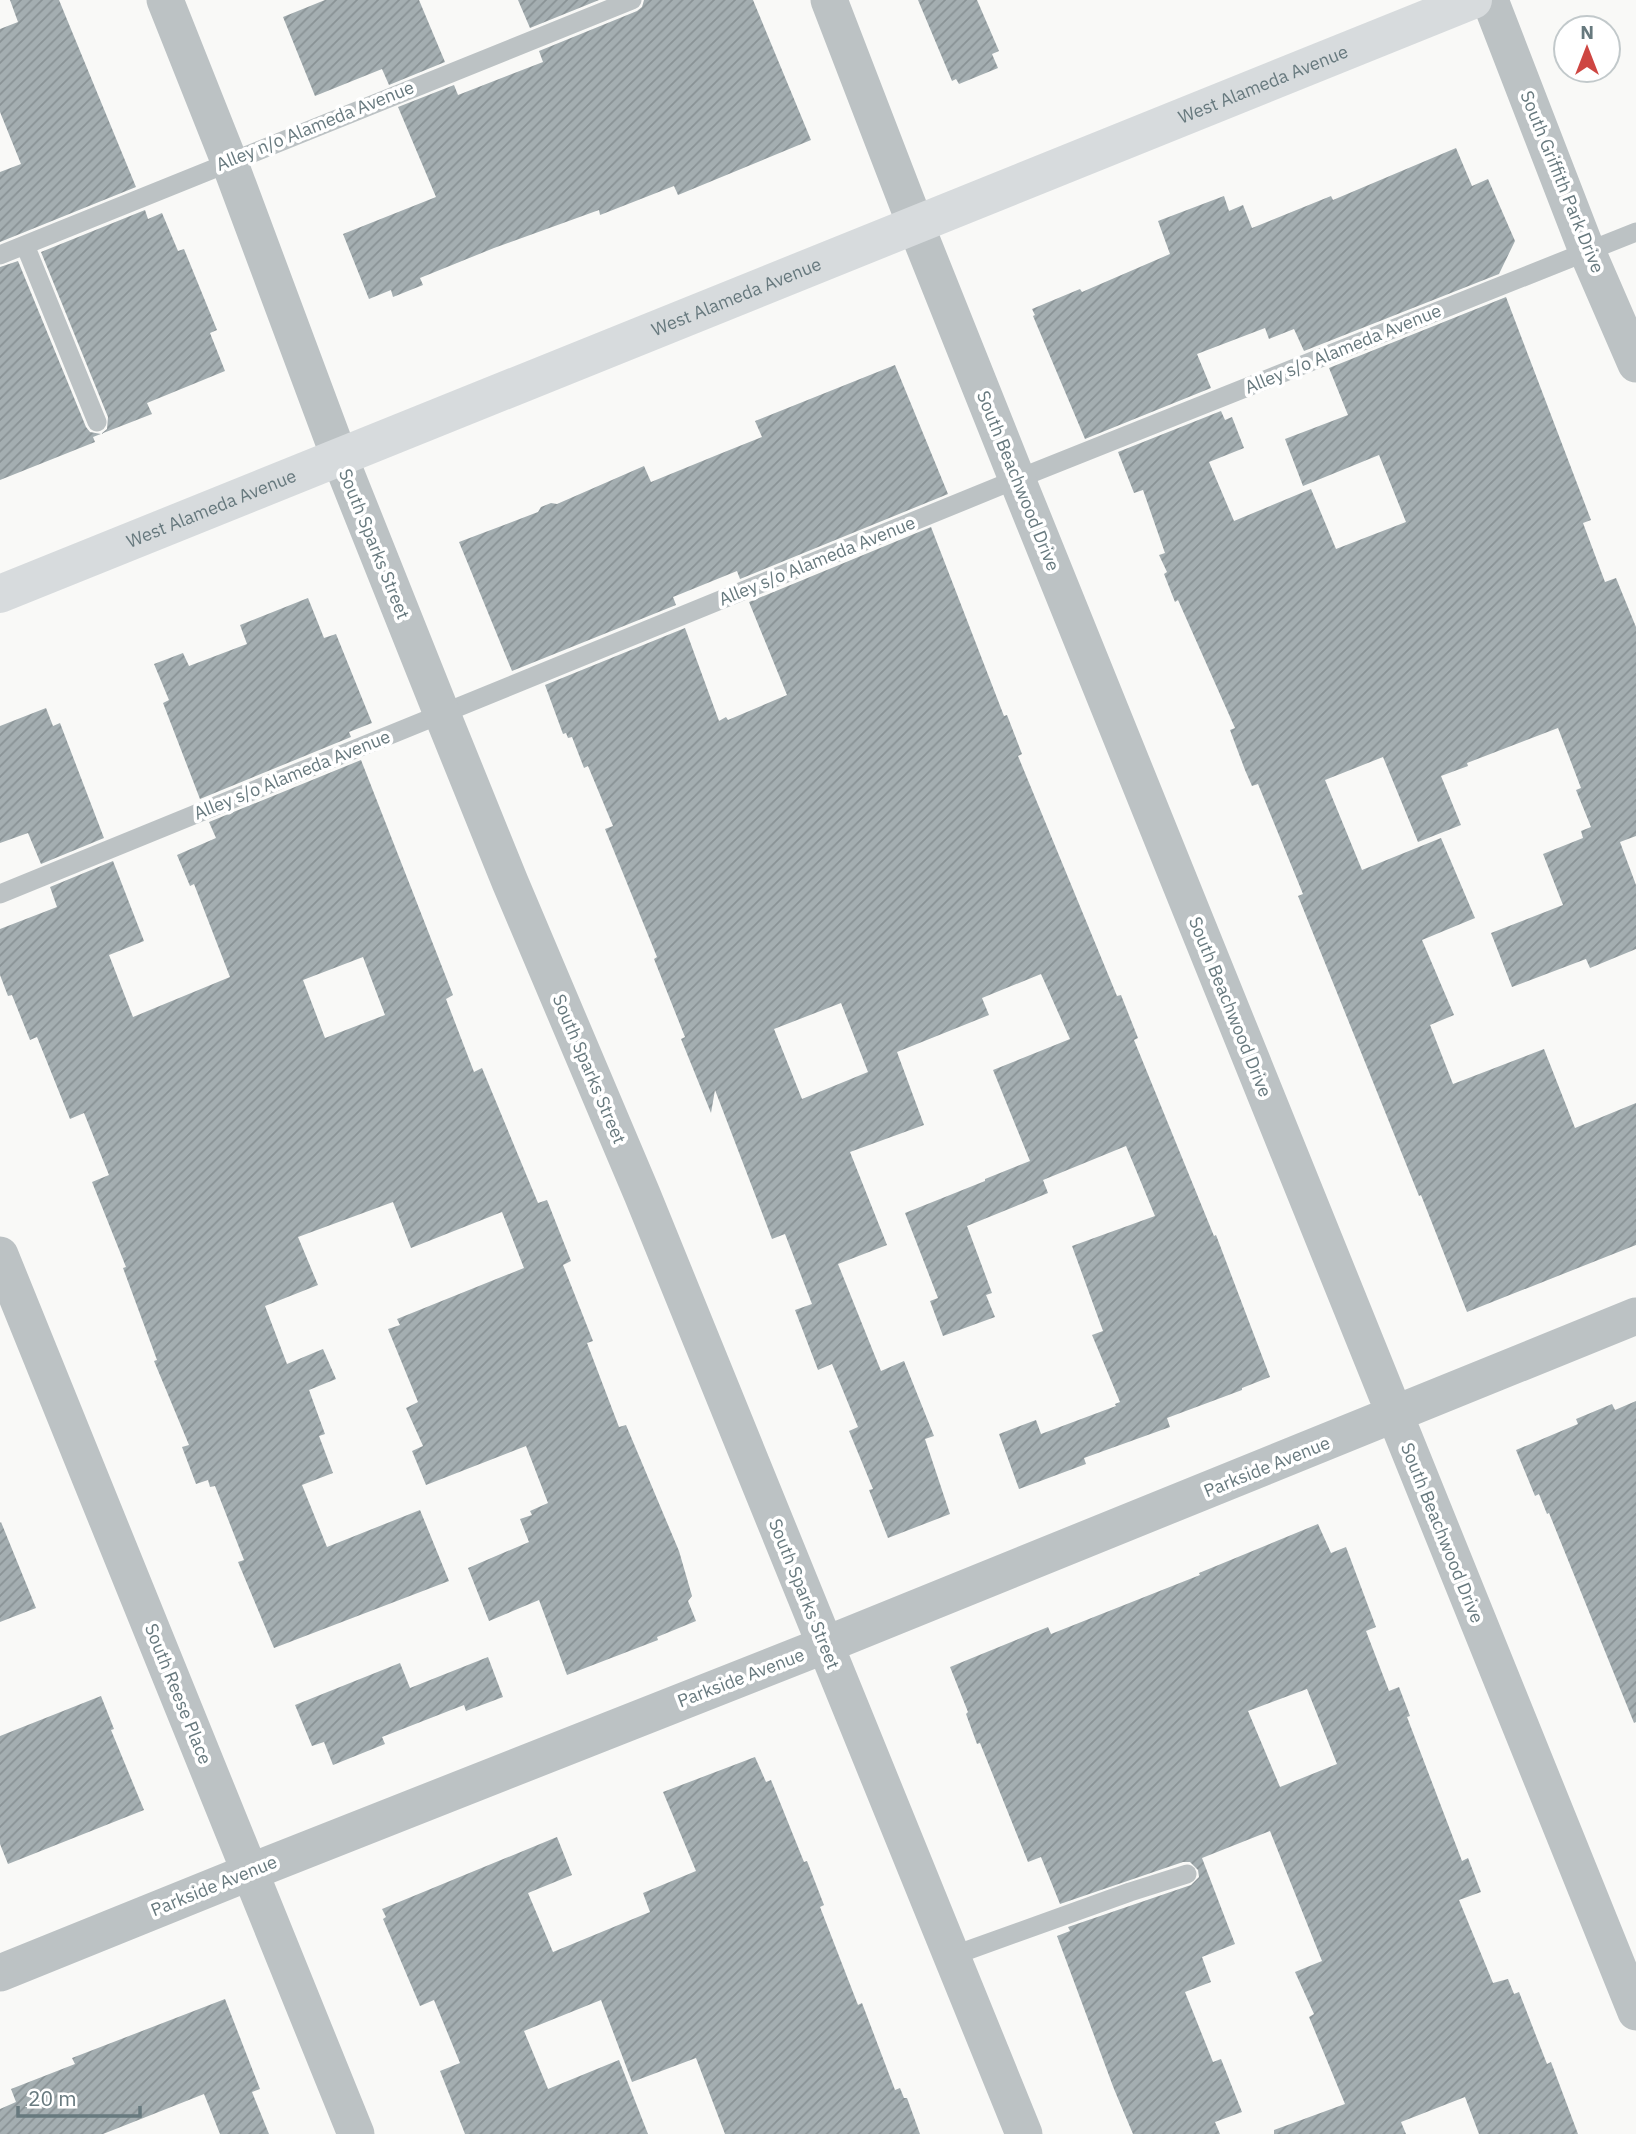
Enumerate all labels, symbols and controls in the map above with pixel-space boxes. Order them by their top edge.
north arrow [1552,14,1622,84]
text: N [1580,20,1594,44]
street label: West Alameda Avenue [1175,40,1351,129]
street label: Alley n/o Alameda Avenue [212,75,417,176]
street label: South Griffith Park Drive [1515,87,1610,276]
street label: West Alameda Avenue [648,252,825,341]
street label: Alley s/o Alameda Avenue [1241,298,1445,399]
street label: South Beachwood Drive [972,387,1065,574]
street label: West Alameda Avenue [123,464,300,553]
street label: South Sparks Street [334,465,415,622]
street label: Alley s/o Alameda Avenue [715,510,919,611]
street label: Alley s/o Alameda Avenue [190,724,394,825]
street label: South Beachwood Drive [1184,913,1277,1100]
street label: South Sparks Street [548,990,631,1147]
street label: Parkside Avenue [1200,1431,1333,1502]
street label: South Beachwood Drive [1396,1439,1489,1626]
street label: South Sparks Street [764,1515,845,1672]
street label: South Reese Place [140,1620,217,1768]
street label: Parkside Avenue [674,1643,808,1712]
street label: Parkside Avenue [147,1850,280,1921]
scale bar [18,2074,140,2118]
text: 20 m [28,2084,77,2112]

